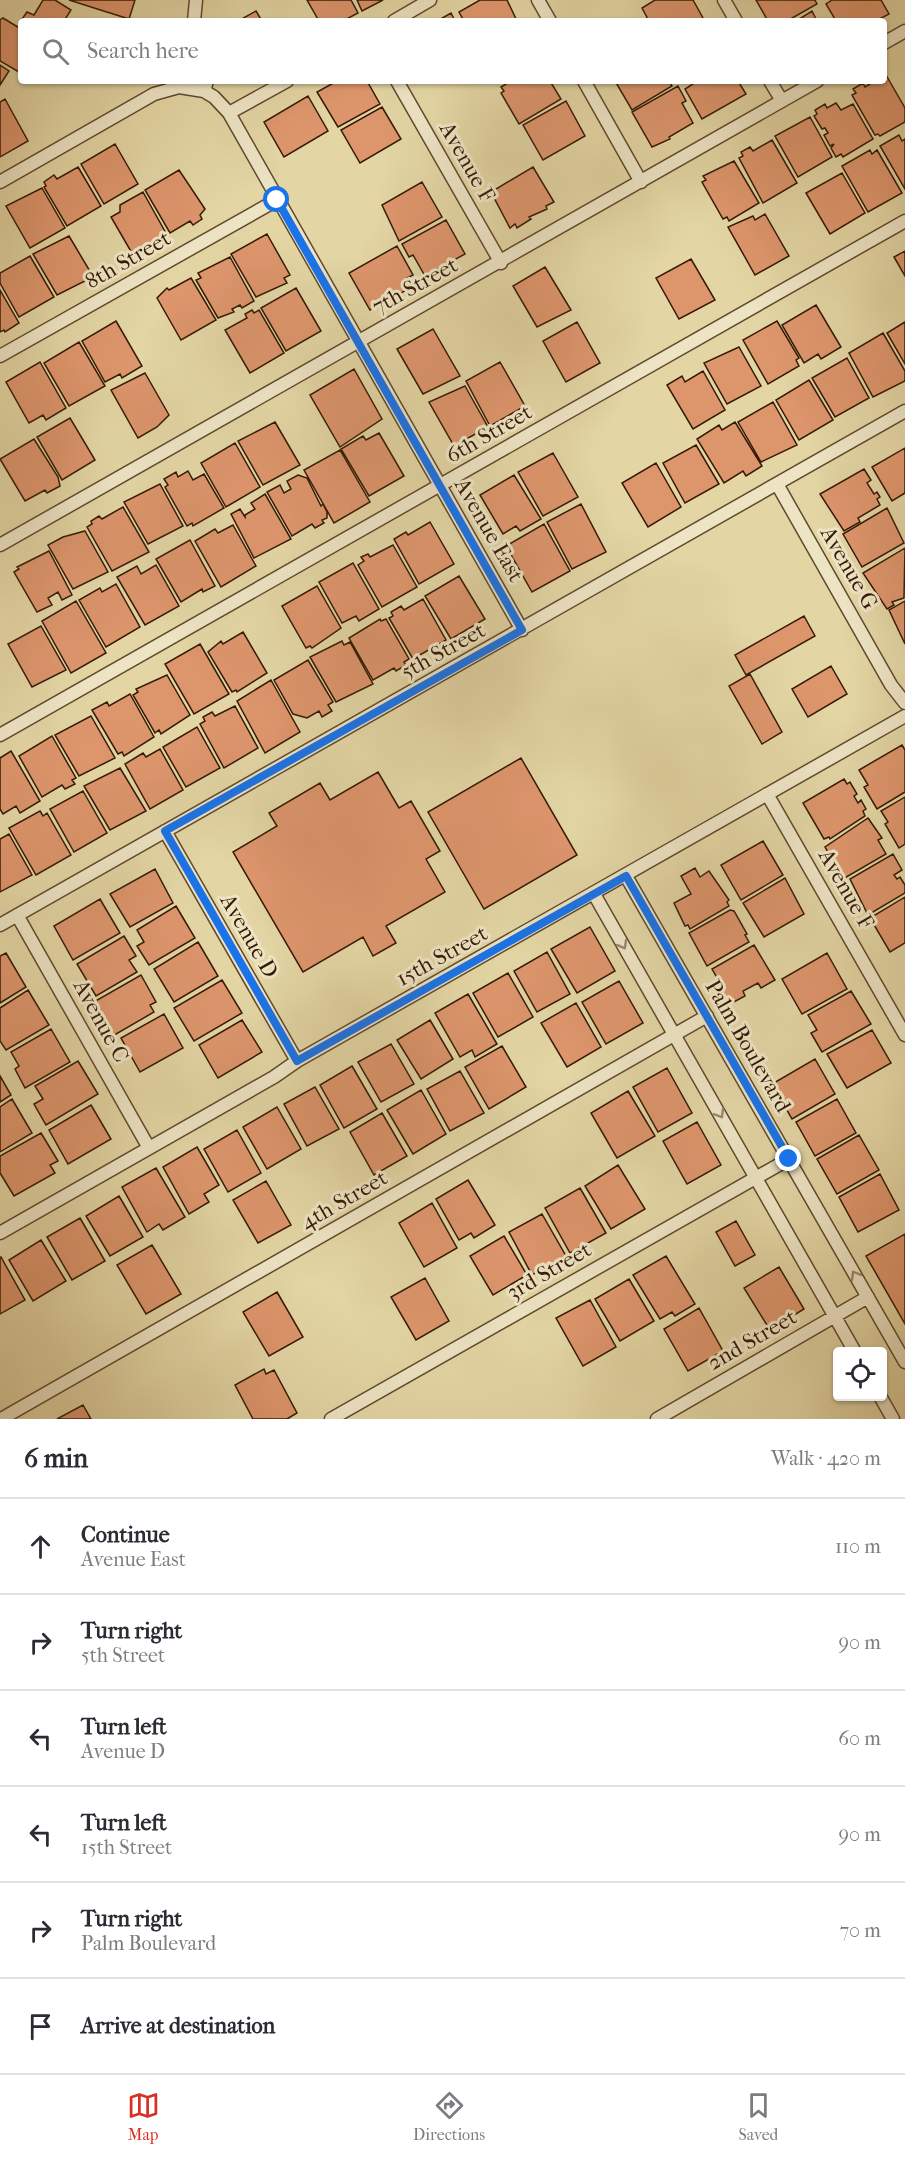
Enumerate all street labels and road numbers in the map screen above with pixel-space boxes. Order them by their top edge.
street label: Avenue F [433,117,500,207]
street label: 8th Street [81,225,175,295]
street label: 7th Street [368,252,462,320]
street label: 6th Street [441,399,537,469]
street label: Avenue East [448,473,529,587]
street label: Avenue G [814,521,883,614]
street label: 5th Street [396,617,490,685]
street label: Avenue F [812,844,879,934]
street label: Avenue D [214,889,283,983]
street label: 15th Street [392,920,492,992]
street label: Avenue C [67,974,134,1067]
street label: Palm Boulevard [700,975,797,1118]
street label: 4th Street [296,1165,392,1235]
street label: 3rd Street [502,1236,596,1305]
street label: 2nd Street [703,1304,801,1376]

